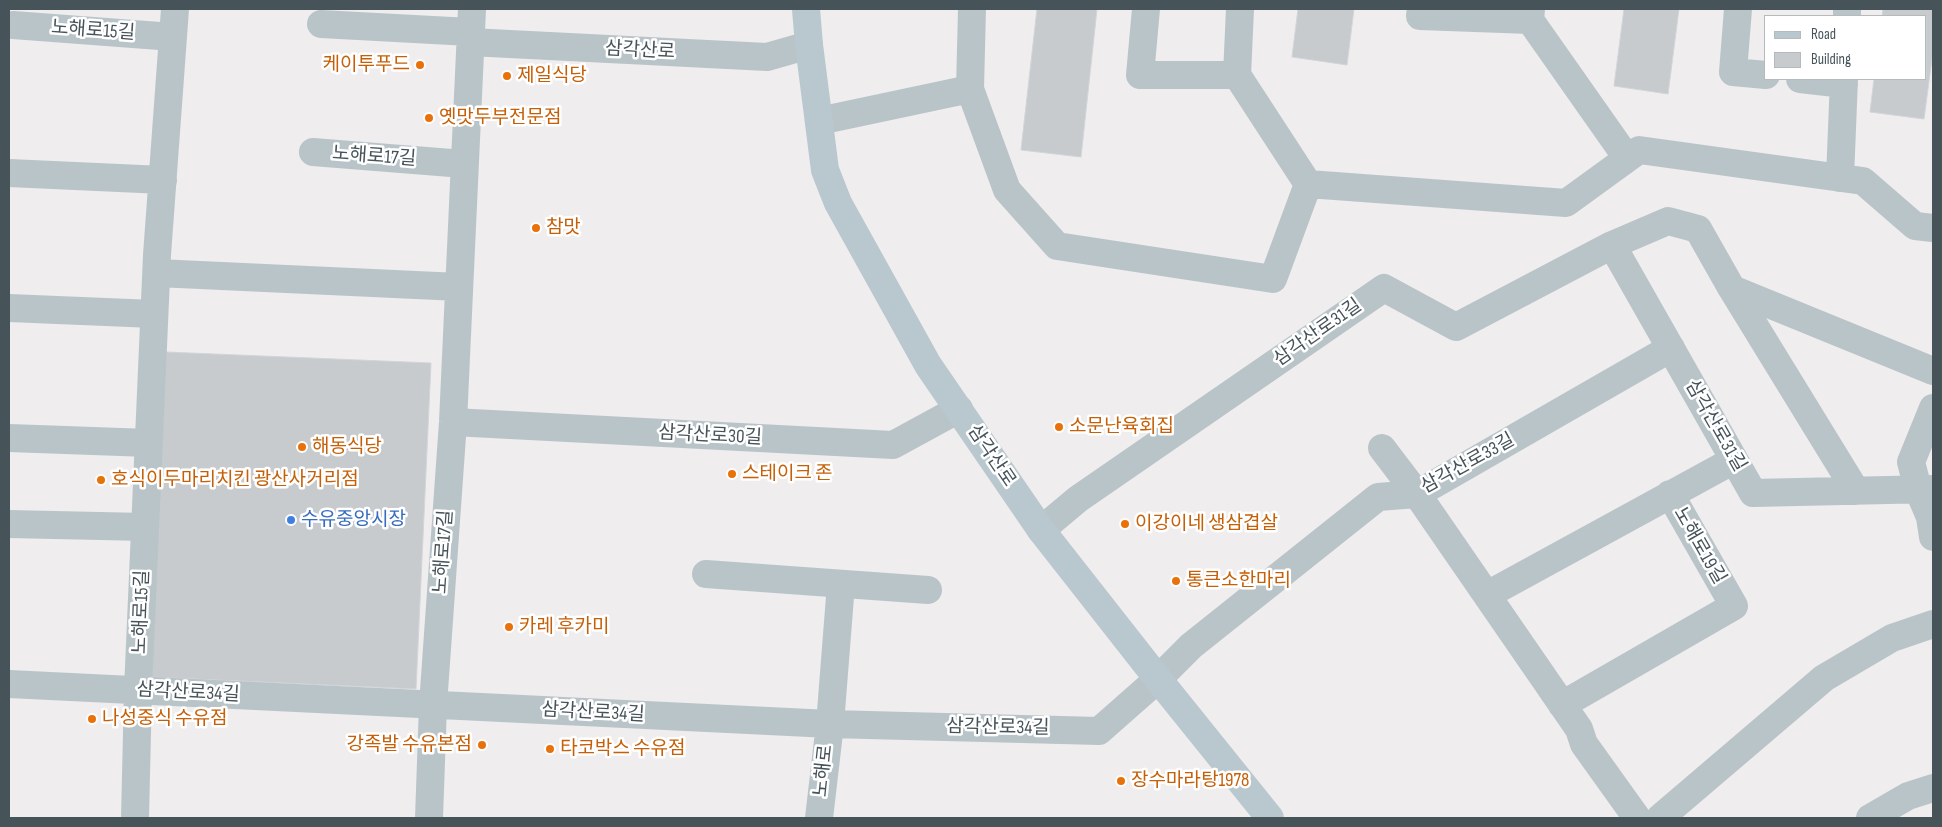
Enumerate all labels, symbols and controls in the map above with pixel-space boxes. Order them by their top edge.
legend [1764,15,1927,80]
street label: 노해로15길 [50,17,136,45]
text: Road [1811,25,1836,44]
street label: 삼각산로 [604,38,676,64]
text: Building [1811,50,1851,69]
place label: 케이투푸드 [323,54,410,76]
marker: 케이투푸드 [414,59,426,71]
place label: 제일식당 [517,65,587,87]
marker: 제일식당 [501,70,513,82]
place label: 옛맛두부전문점 [439,107,561,129]
marker: 옛맛두부전문점 [423,112,435,124]
street label: 노해로17길 [331,143,417,171]
place label: 참맛 [546,217,581,239]
marker: 참맛 [530,222,542,234]
street label: 삼각산로31길 [1270,294,1366,372]
street label: 삼각산로31길 [1680,376,1750,476]
place label: 소문난육회집 [1069,416,1174,438]
street label: 삼각산로 [962,421,1020,491]
marker: 소문난육회집 [1053,421,1065,433]
street label: 삼각산로30길 [658,422,762,450]
street label: 삼각산로33길 [1417,429,1519,499]
place label: 해동식당 [312,436,382,458]
marker: 해동식당 [296,441,308,453]
place label: 스테이크 존 [742,463,832,485]
marker: 스테이크 존 [726,468,738,480]
place label: 호식이두마리치킨 광산사거리점 [111,469,359,491]
marker: 호식이두마리치킨 광산사거리점 [95,474,107,486]
street label: 노해로19길 [1668,503,1730,589]
place label: 수유중앙시장 [301,509,406,531]
street label: 노해로17길 [430,509,458,595]
place label: 이강이네 생삼겹살 [1135,513,1278,535]
marker: 수유중앙시장 [285,514,297,526]
marker: 이강이네 생삼겹살 [1119,518,1131,530]
street label: 노해로15길 [129,570,155,654]
place label: 통큰소한마리 [1186,570,1291,592]
marker: 통큰소한마리 [1170,575,1182,587]
place label: 카레 후카미 [519,616,609,638]
marker: 카레 후카미 [503,621,515,633]
street label: 삼각산로34길 [136,679,240,707]
street label: 삼각산로34길 [541,699,645,727]
place label: 나성중식 수유점 [102,708,227,730]
marker: 나성중식 수유점 [86,713,98,725]
street label: 삼각산로34길 [946,716,1050,740]
place label: 강족발 수유본점 [347,734,472,756]
place label: 타코박스 수유점 [560,738,685,760]
marker: 강족발 수유본점 [476,739,488,751]
marker: 타코박스 수유점 [544,743,556,755]
street label: 노해로 [810,744,838,798]
place label: 장수마라탕1978 [1131,770,1249,792]
marker: 장수마라탕1978 [1115,775,1127,787]

